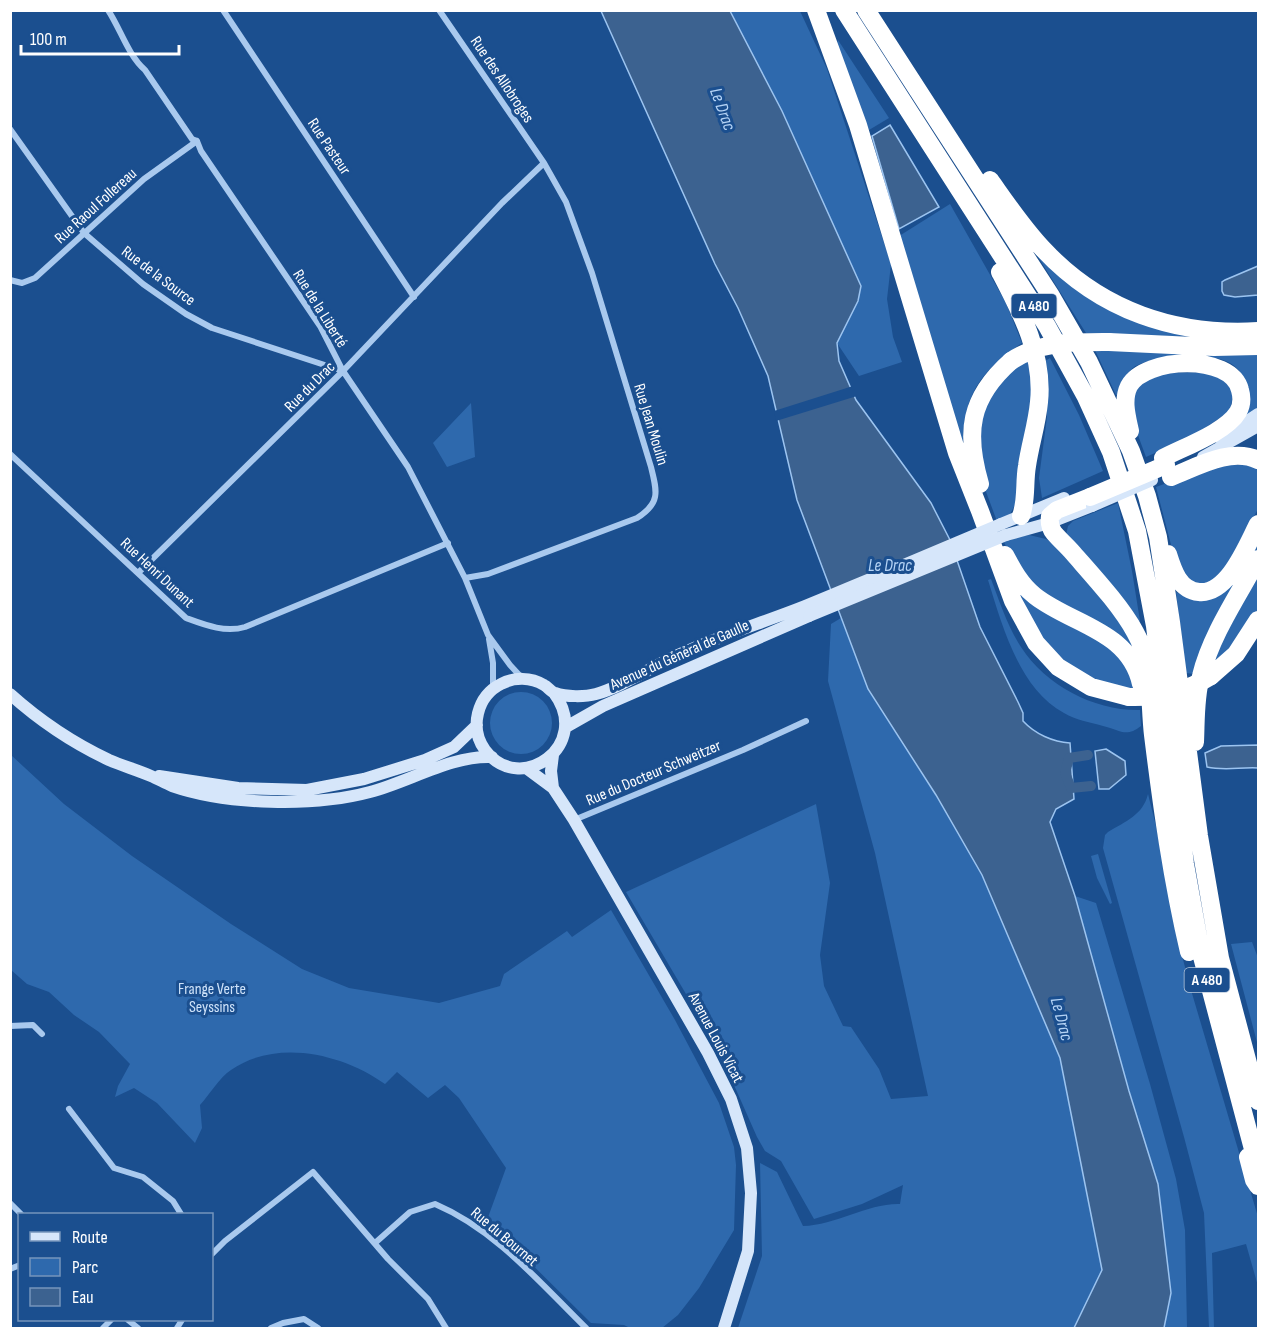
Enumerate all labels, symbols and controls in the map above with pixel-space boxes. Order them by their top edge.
scale bar [21,18,178,56]
text: 100 m [30,29,67,50]
street label: Rue des Allobroges [466,33,538,127]
water label: Le Drac [705,85,740,133]
street label: Rue Pasteur [303,115,355,179]
street label: Rue Raoul Follereau [51,164,141,248]
street label: Rue de la Source [117,242,199,310]
street label: Rue de la Liberté [288,266,351,351]
road number: A 480 [1012,294,1056,318]
street label: Rue du Drac [281,358,339,416]
street label: Rue Jean Moulin [629,381,672,468]
street label: Rue Henri Dunant [116,534,198,612]
water label: Le Drac [868,555,912,576]
street label: Avenue du Général de Gaulle [606,616,752,695]
street label: Rue du Docteur Schweitzer [583,736,724,810]
road number: A 480 [1184,968,1230,992]
park label: Frange Verte Seyssins [178,980,246,1017]
street label: Avenue Louis Vicat [683,988,747,1086]
water label: Le Drac [1046,995,1077,1043]
street label: Rue du Bournet [466,1203,542,1271]
legend [18,1213,213,1321]
text: Route [72,1227,108,1248]
text: Parc [72,1257,98,1278]
text: Eau [72,1287,94,1308]

